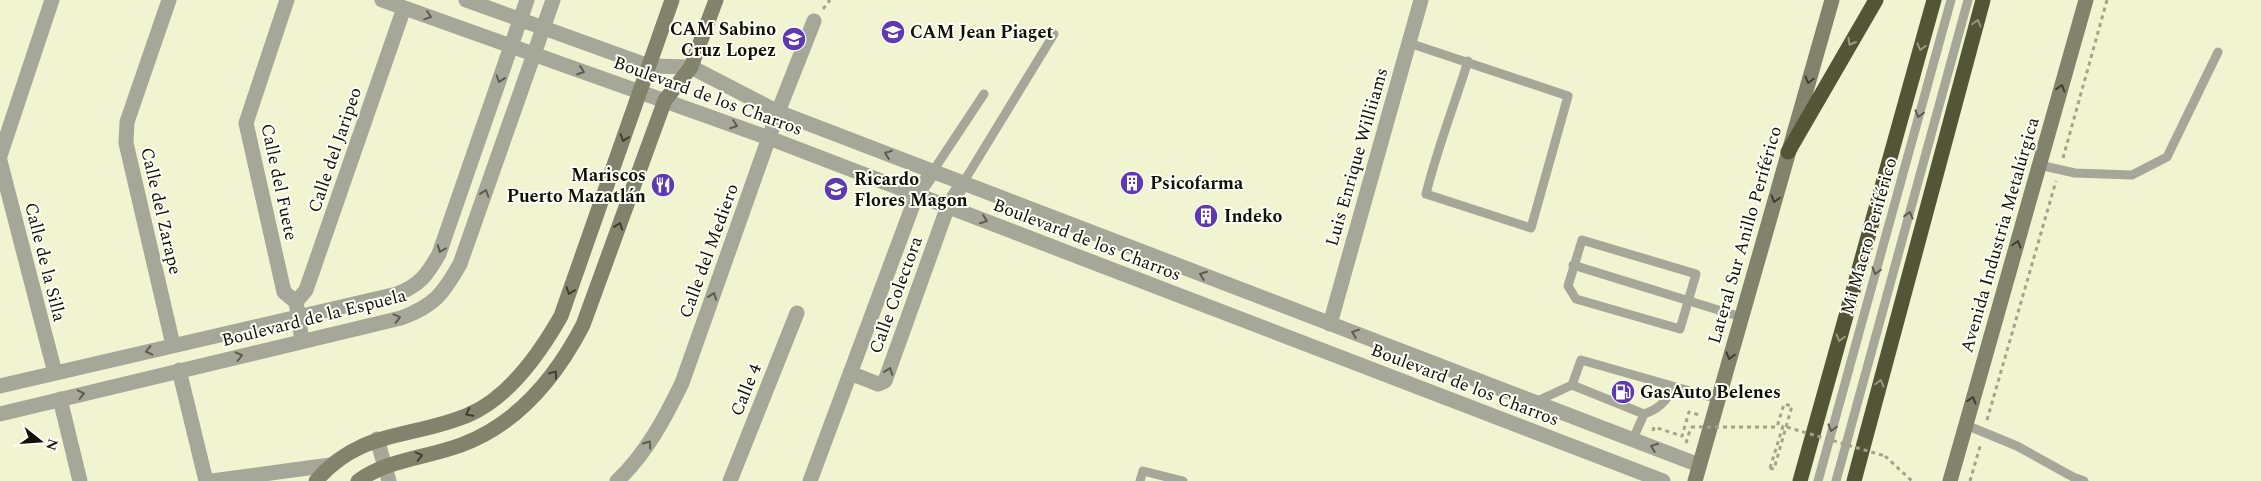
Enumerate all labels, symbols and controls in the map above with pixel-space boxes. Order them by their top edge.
one-way arrow [423,10,432,20]
place label: CAM Sabino Cruz Lopez [670,16,776,64]
school or university icon: CAM Jean Piaget [880,19,906,45]
place label: CAM Jean Piaget [910,19,1053,46]
one-way arrow [1971,20,1981,28]
school or university icon: CAM Sabino Cruz Lopez [781,26,807,52]
one-way arrow [1848,37,1858,46]
one-way arrow [1917,42,1927,51]
street label: Boulevard de los Charros [610,49,806,143]
street label: Luis Enrique Williiams [1319,64,1395,250]
one-way arrow [576,65,585,75]
one-way arrow [496,74,506,83]
one-way arrow [1804,76,1814,84]
one-way arrow [2055,83,2066,92]
street label: Calle del Jaripeo [301,84,369,216]
one-way arrow [1915,110,1925,118]
street label: Avenida Industria Metalúrgica [1953,114,2047,356]
one-way arrow [729,119,738,129]
street label: Calle del Fuete [253,121,305,243]
street label: Lateral Sur Anillo Periférico [1701,123,1789,347]
one-way arrow [620,133,630,141]
street label: Calle del Zarape [133,145,189,277]
one-way arrow [884,150,893,160]
street label: Mi Macro Periférico [1834,154,1904,318]
place label: Mariscos Puerto Mazatlán [507,162,646,210]
place label: Ricardo Flores Magon [854,166,968,214]
building icon: Psicofarma [1119,170,1145,196]
place label: Psicofarma [1150,170,1244,197]
restaurant icon: Mariscos Puerto Mazatlán [650,172,676,198]
school or university icon: Ricardo Flores Magon [823,176,849,202]
street label: Calle del Mediero [672,180,746,322]
one-way arrow [479,189,489,197]
street label: Boulevard de los Charros [989,192,1185,288]
one-way arrow [1770,195,1780,203]
street label: Calle de la Silla [17,200,73,325]
building icon: Indeko [1193,203,1219,229]
place label: Indeko [1224,203,1282,230]
one-way arrow [1903,210,1914,219]
one-way arrow [979,214,988,224]
one-way arrow [613,222,623,230]
street label: Calle Colectora [862,232,930,358]
one-way arrow [2011,241,2021,249]
one-way arrow [436,244,447,253]
one-way arrow [1871,267,1882,275]
one-way arrow [1199,271,1208,281]
street label: Boulevard de la Espuela [219,282,409,354]
one-way arrow [566,286,576,295]
one-way arrow [707,292,717,300]
one-way arrow [393,313,402,324]
one-way arrow [1351,329,1360,339]
one-way arrow [1836,334,1846,342]
street label: Boulevard de los Charros [1367,337,1563,433]
one-way arrow [145,345,154,356]
one-way arrow [235,351,244,362]
one-way arrow [1726,351,1736,359]
street label: Calle 4 [723,360,769,420]
one-way arrow [883,367,893,376]
one-way arrow [548,370,557,379]
fuel station icon: GasAuto Belenes [1610,379,1636,405]
place label: GasAuto Belenes [1640,379,1781,406]
one-way arrow [1874,379,1885,388]
one-way arrow [77,389,86,400]
one-way arrow [1967,397,1977,405]
one-way arrow [466,407,475,417]
north arrow [15,416,65,466]
one-way arrow [1828,423,1838,431]
text: N [40,436,64,453]
one-way arrow [642,440,651,449]
one-way arrow [1650,443,1659,454]
one-way arrow [414,452,422,462]

